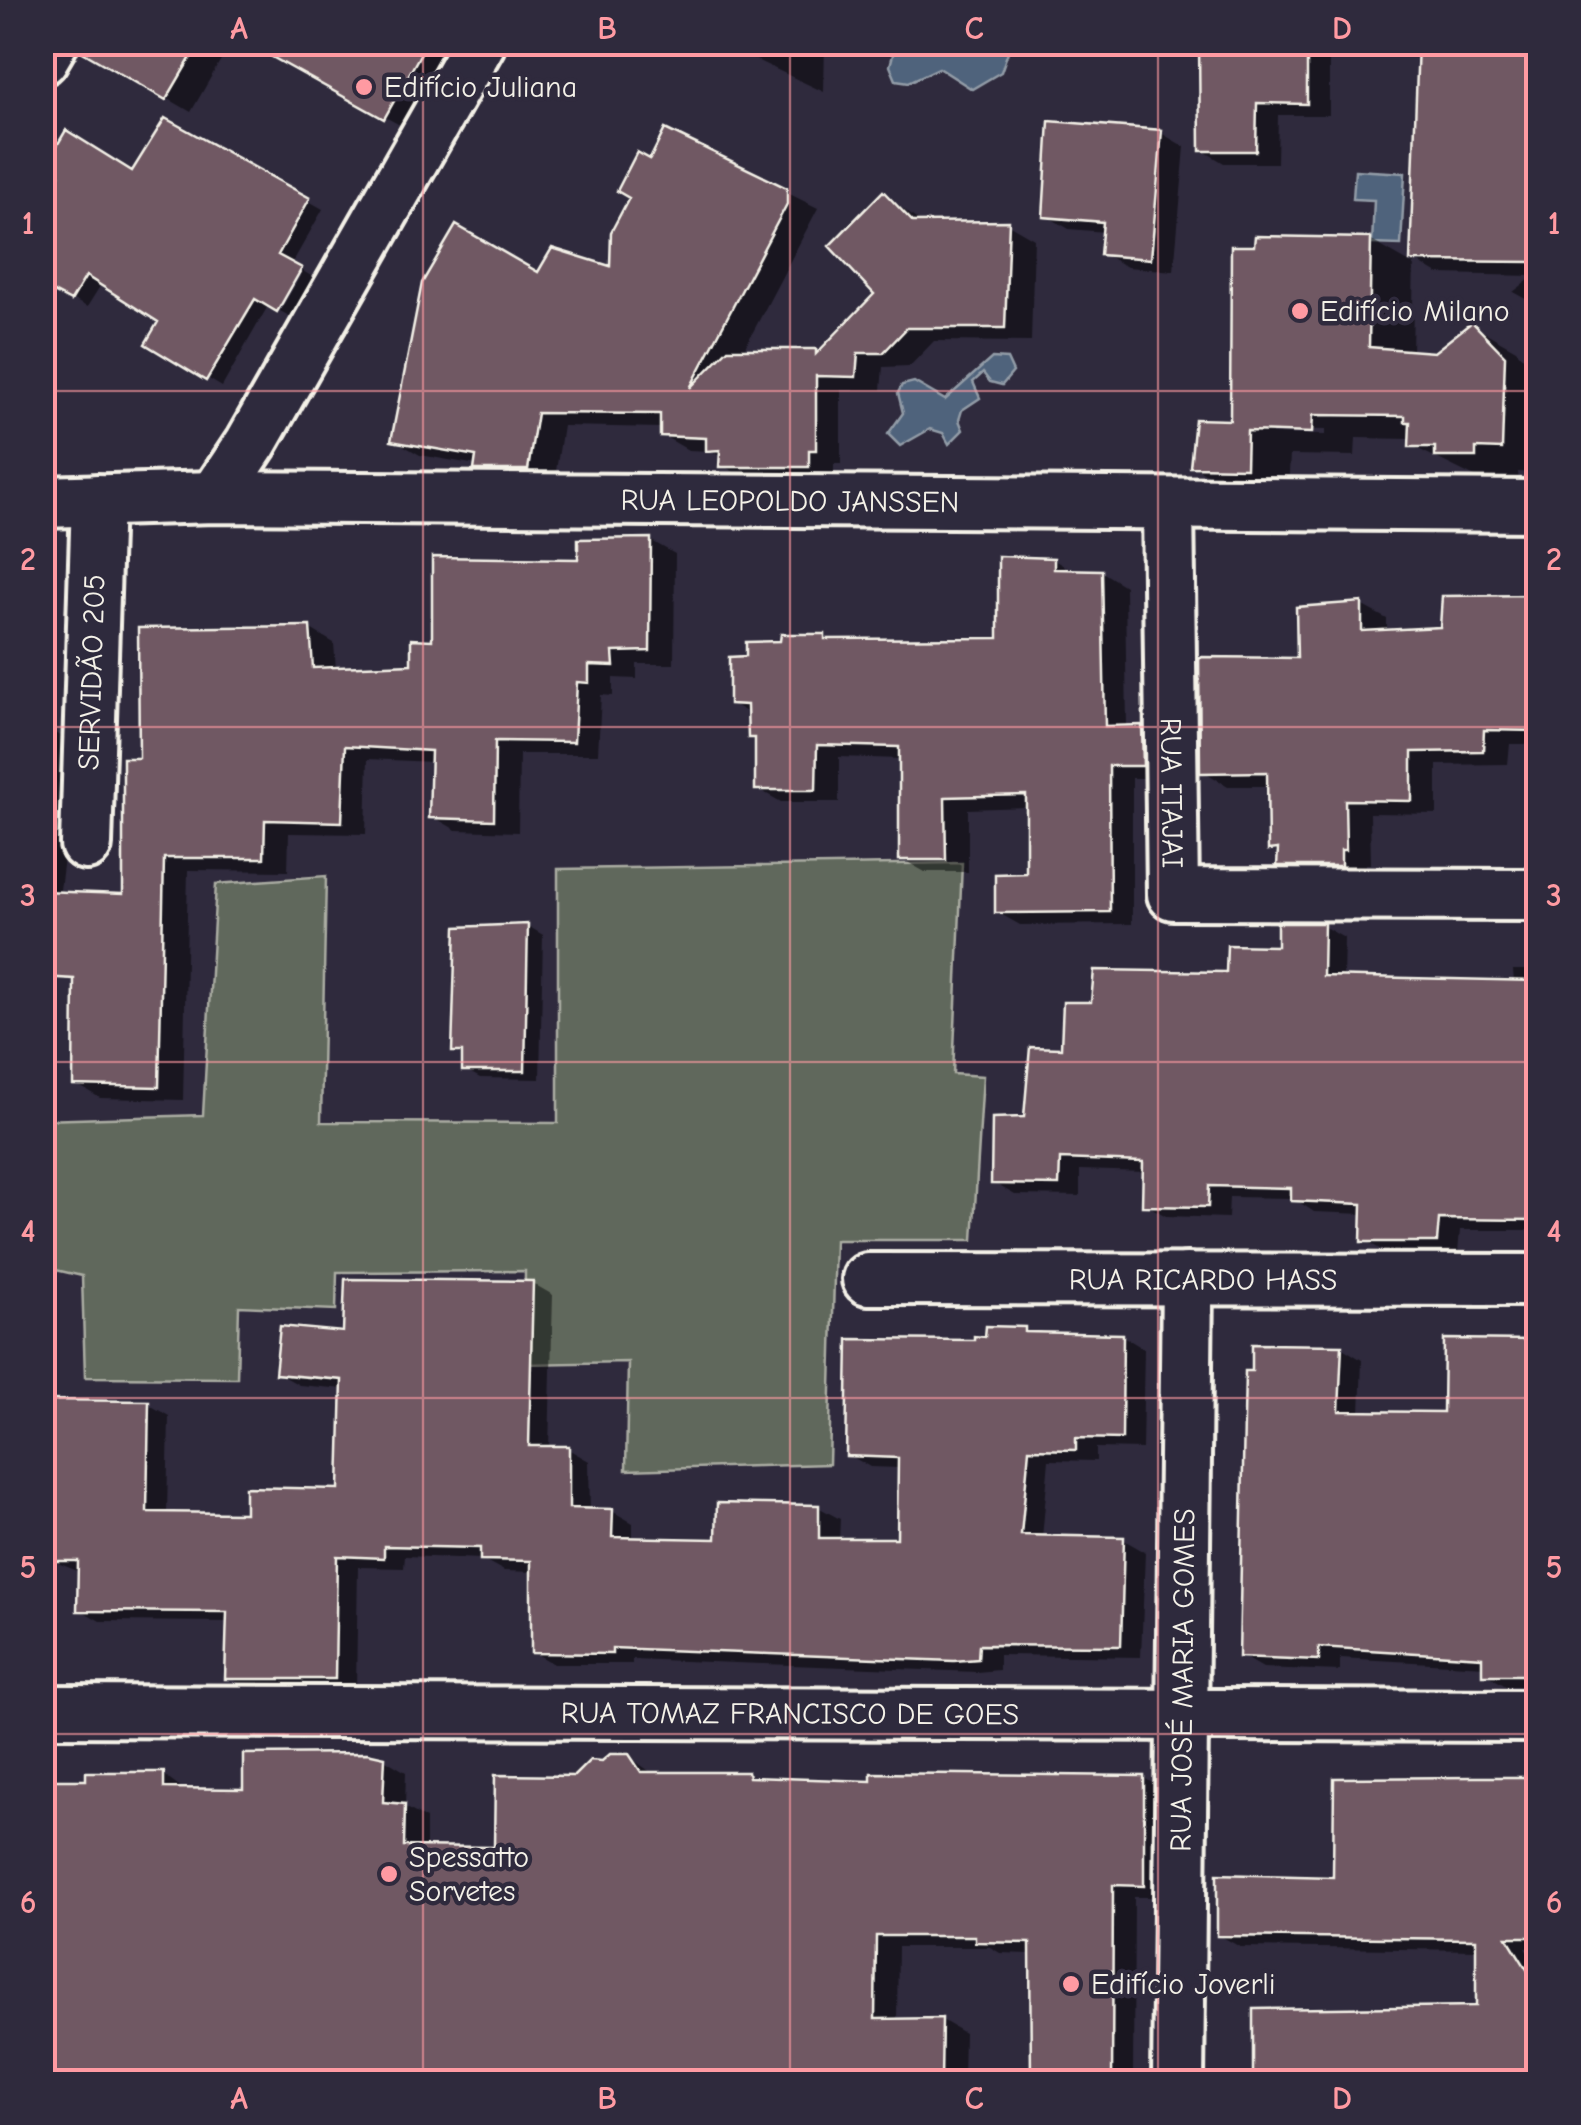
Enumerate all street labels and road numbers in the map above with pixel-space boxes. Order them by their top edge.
street label: RUA LEOPOLDO JANSSEN [620,483,959,520]
street label: SERVIDÃO 205 [71,574,113,771]
street label: RUA ITAJAI [1153,717,1190,869]
street label: RUA RICARDO HASS [1069,1262,1337,1298]
street label: RUA JOSÉ MARIA GOMES [1164,1508,1202,1852]
street label: RUA TOMAZ FRANCISCO DE GOES [561,1696,1019,1732]

